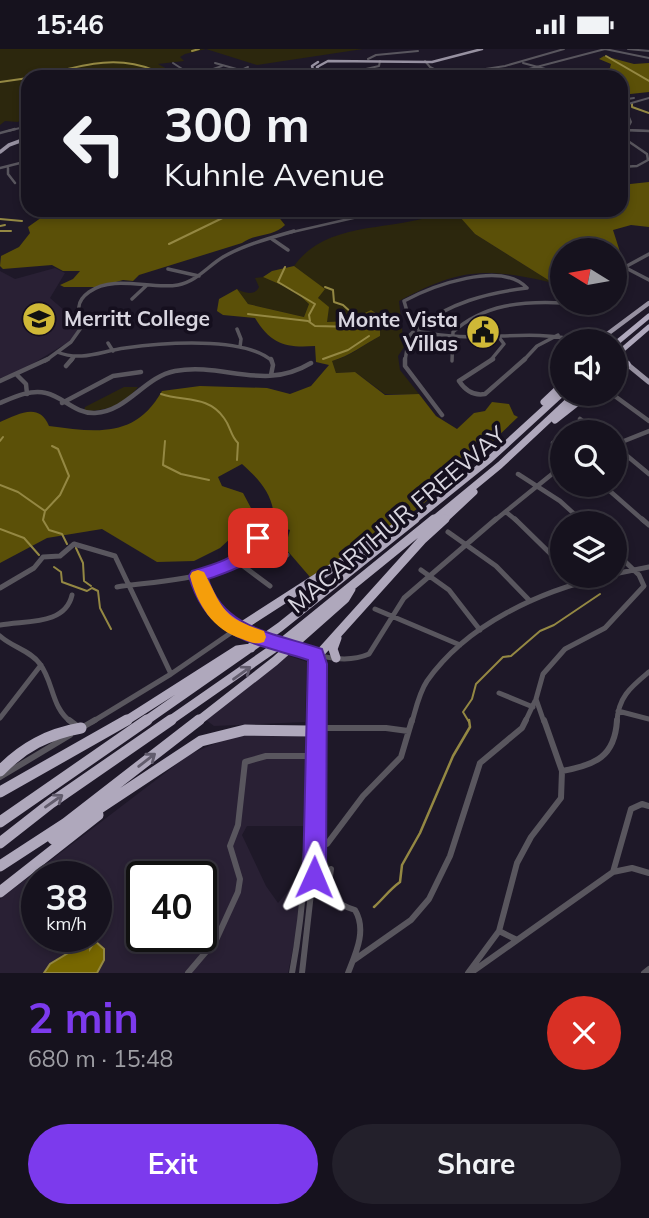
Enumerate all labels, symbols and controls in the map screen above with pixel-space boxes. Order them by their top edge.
text: 15:46 [35,8,104,41]
text: 300 m [164,93,310,154]
icon: left [49,98,140,189]
text: Kuhnle Avenue [164,154,385,194]
north arrow [550,238,626,315]
map controls [550,238,627,588]
school or university icon: Merritt College [20,300,58,338]
place label: Merritt College [64,305,210,331]
place label: Monte Vista Villas [338,306,458,356]
public building icon: Monte Vista Villas [464,313,502,351]
button: sound [550,329,627,406]
street label: MACARTHUR FREEWAY [281,419,512,619]
button: search [550,420,627,497]
pin [228,508,288,568]
button: layers [550,511,627,588]
icon: arrive [239,519,277,557]
one-way arrow [232,665,251,680]
one-way arrow [138,753,156,768]
one-way arrow [44,794,63,808]
position arrow [277,840,351,914]
speed limit sign: 40 [126,861,217,952]
text: 38 [45,875,88,919]
text: km/h [46,912,87,935]
text: 2 min [28,991,139,1044]
button: close [547,996,621,1070]
text: 680 m · 15:48 [28,1044,173,1073]
button: Exit [28,1124,318,1204]
button: Share [332,1124,621,1204]

